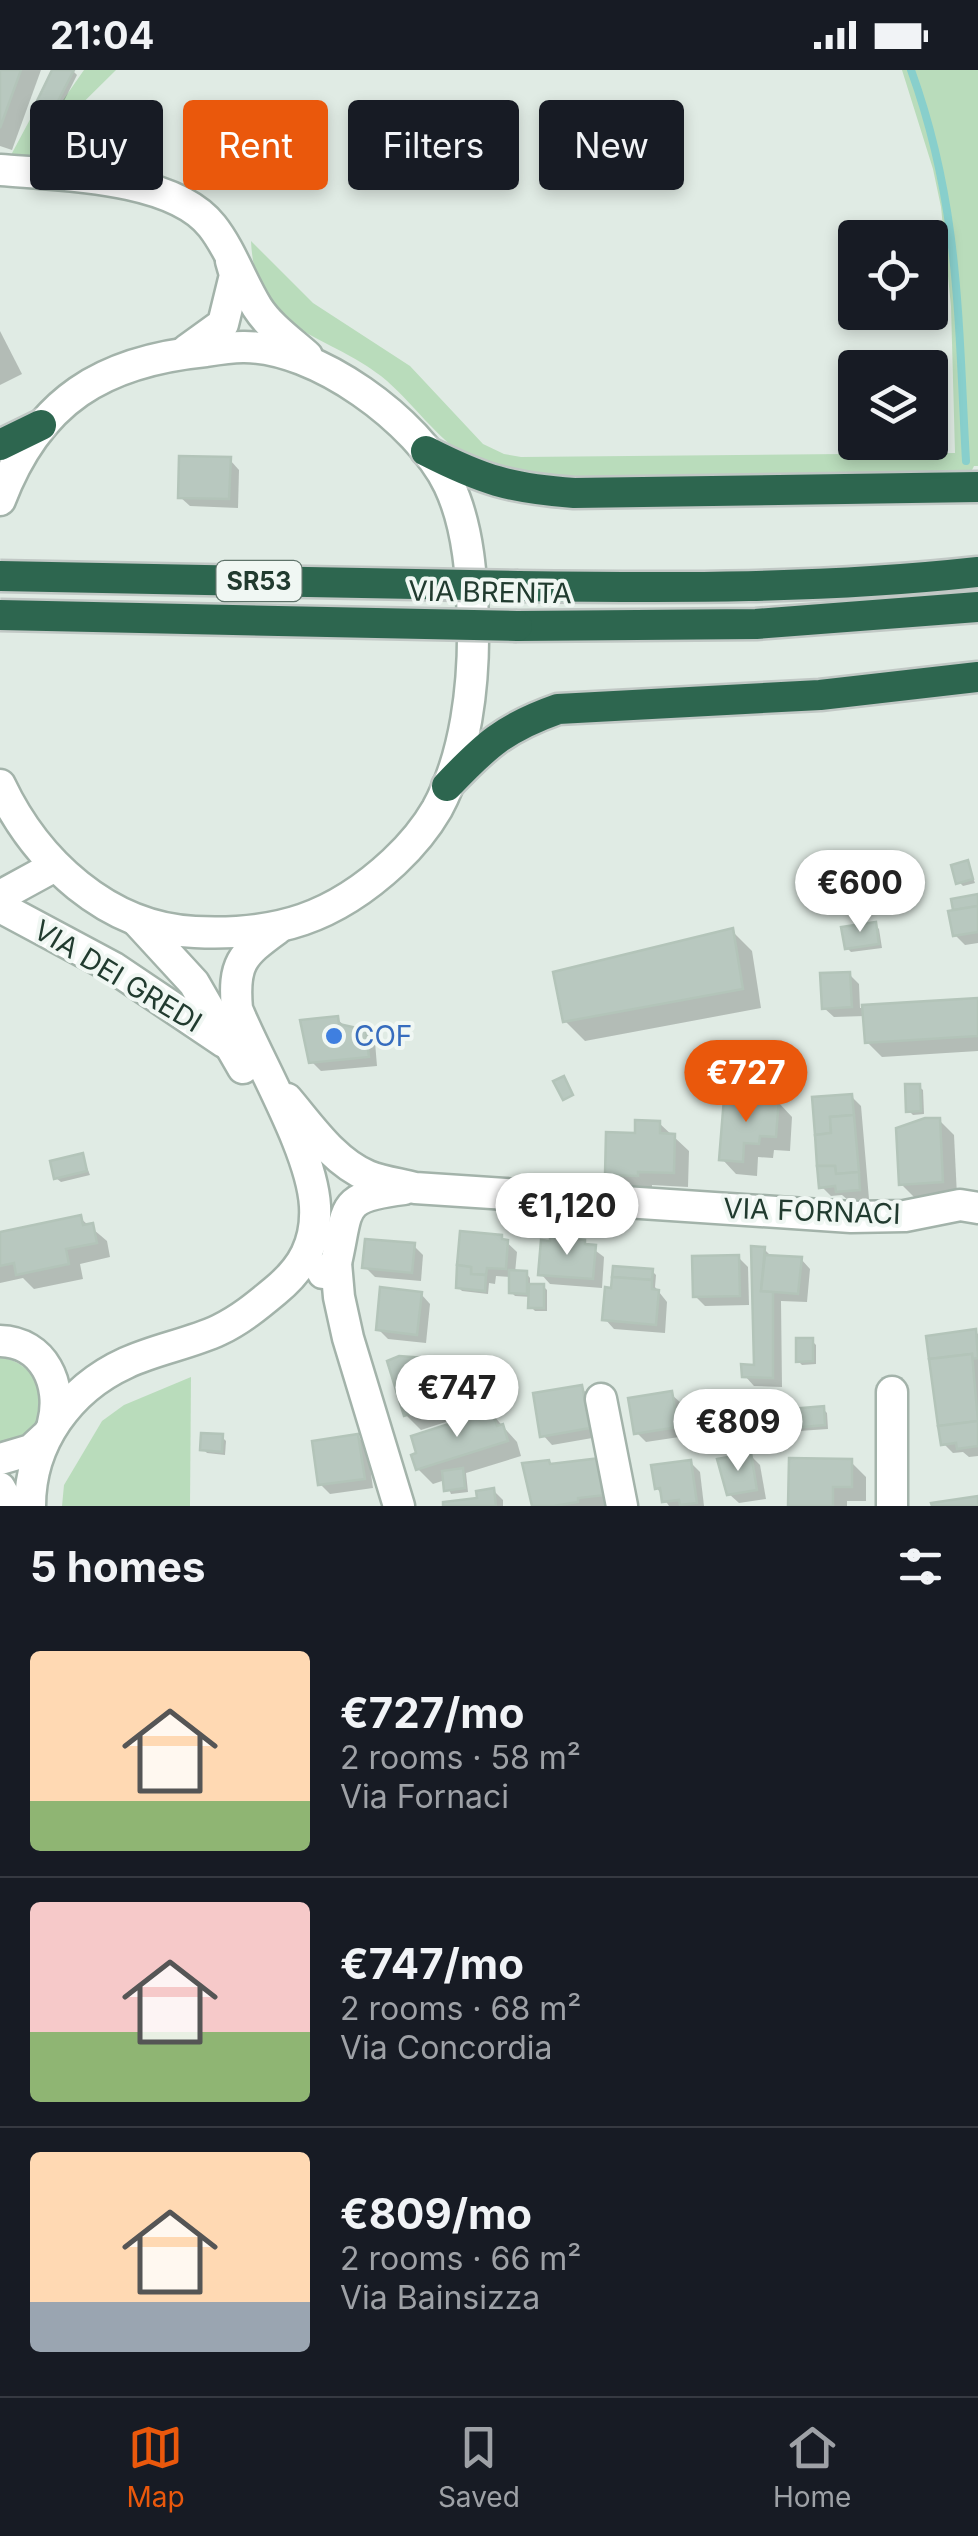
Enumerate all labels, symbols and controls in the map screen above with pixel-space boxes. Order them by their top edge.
text: 21:04 [50,12,154,58]
chip: Buy [30,100,163,190]
chip: Rent [183,100,328,190]
chip: Filters [348,100,519,190]
chip: New [539,100,684,190]
map controls [838,220,948,460]
button: locate [838,220,948,330]
button: layers [838,350,948,460]
road number: SR53 [216,561,302,601]
street label: VIA BRENTA [408,574,572,610]
pin: €600 [801,850,919,935]
text: €600 [817,863,903,902]
street label: VIA DEI GREDI [28,913,208,1039]
place label: COF [354,1019,412,1053]
marker: COF [323,1025,345,1047]
pin: €727 [687,1040,805,1125]
text: €727 [706,1053,786,1092]
pin: €1,120 [486,1173,648,1258]
text: €1,120 [517,1186,617,1225]
street label: VIA FORNACI [723,1191,901,1231]
pin: €747 [398,1355,516,1440]
text: €747 [418,1368,496,1407]
pin: €809 [679,1389,797,1474]
text: €809 [695,1402,781,1441]
icon: filters [893,1539,948,1594]
text: 5 homes [30,1541,206,1592]
text: €727/mo [340,1687,524,1738]
icon: home [110,1691,230,1811]
text: 2 rooms · 58 m² [340,1738,581,1777]
text: Via Fornaci [340,1777,509,1816]
text: €747/mo [340,1938,524,1989]
icon: home [110,1942,230,2062]
text: 2 rooms · 68 m² [340,1989,581,2028]
text: Via Concordia [340,2028,553,2067]
text: €809/mo [340,2188,532,2239]
icon: home [110,2192,230,2312]
text: 2 rooms · 66 m² [340,2239,581,2278]
text: Via Bainsizza [340,2278,540,2317]
tab: Map [127,2420,185,2514]
tab: Saved [438,2420,520,2514]
tab: Home [773,2420,851,2514]

